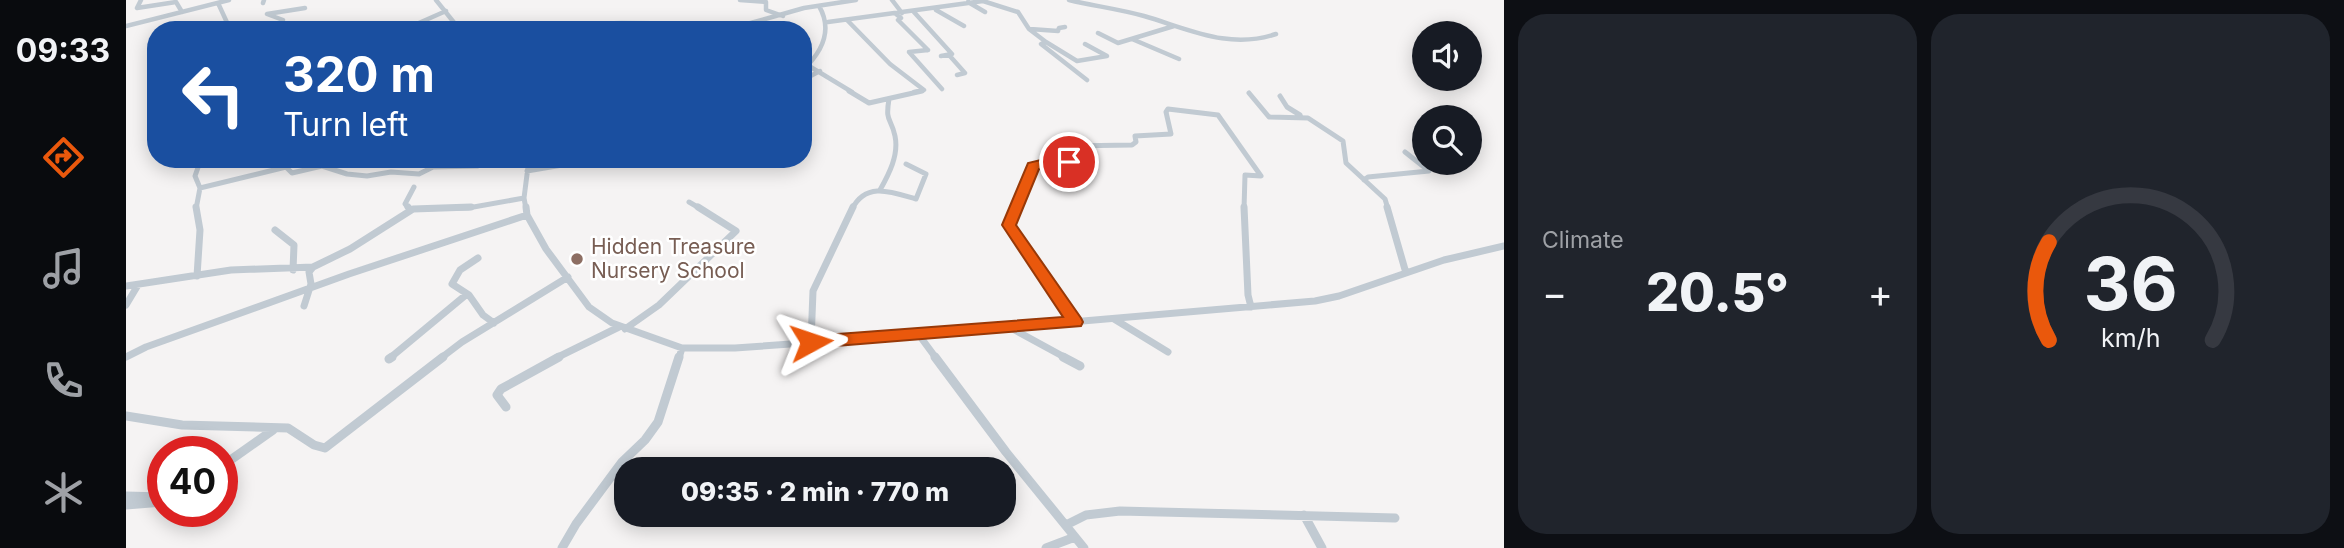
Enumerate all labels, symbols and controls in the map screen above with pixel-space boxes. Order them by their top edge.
map controls [1412,21,1482,175]
button: sound [1412,21,1482,91]
text: 09:33 [16,31,110,70]
text: 320 m [283,45,435,104]
icon: left [168,49,259,140]
text: Turn left [283,105,408,144]
button: search [1412,105,1482,175]
pin [1039,132,1099,192]
icon: directions [39,133,88,182]
icon: arrive [1050,143,1088,181]
text: Climate [1542,226,1624,254]
place label: Hidden Treasure Nursery School [591,234,755,283]
text: 36 [2083,239,2178,328]
icon: music [39,244,88,293]
marker: Hidden Treasure Nursery School [569,251,585,267]
text: 20.5° [1646,261,1789,324]
text: − [1542,270,1567,316]
text: + [1868,270,1893,316]
position arrow [774,305,848,379]
text: km/h [2101,323,2160,353]
icon: phone [39,356,88,405]
speed limit sign: 40 [147,436,238,527]
icon: climate [39,468,88,517]
text: 09:35 · 2 min · 770 m [681,476,949,507]

